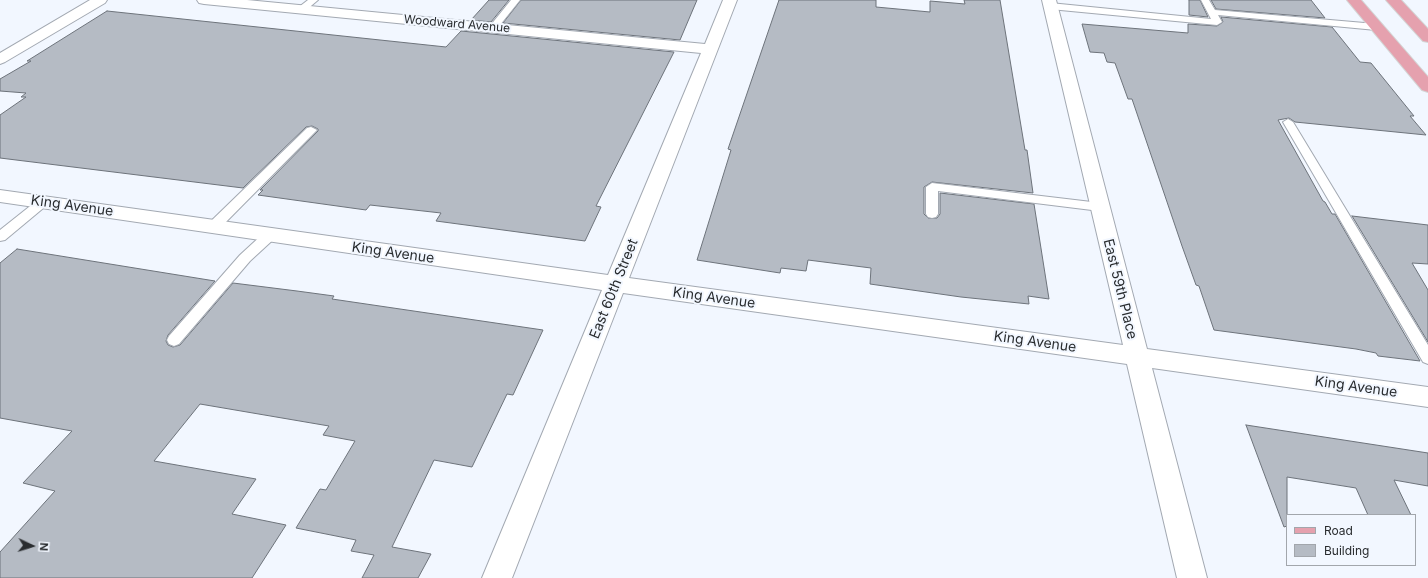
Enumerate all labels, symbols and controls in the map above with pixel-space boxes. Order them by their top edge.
street label: Woodward Avenue [403,12,511,36]
street label: King Avenue [30,192,114,220]
street label: East 60th Street [586,237,642,341]
street label: East 59th Place [1099,237,1141,341]
street label: King Avenue [351,239,435,267]
street label: King Avenue [672,284,756,312]
street label: King Avenue [993,328,1077,356]
street label: King Avenue [1314,373,1398,401]
legend [1286,514,1416,566]
text: Road [1324,523,1353,538]
north arrow [12,526,52,566]
text: N [37,542,51,552]
text: Building [1324,543,1369,558]

